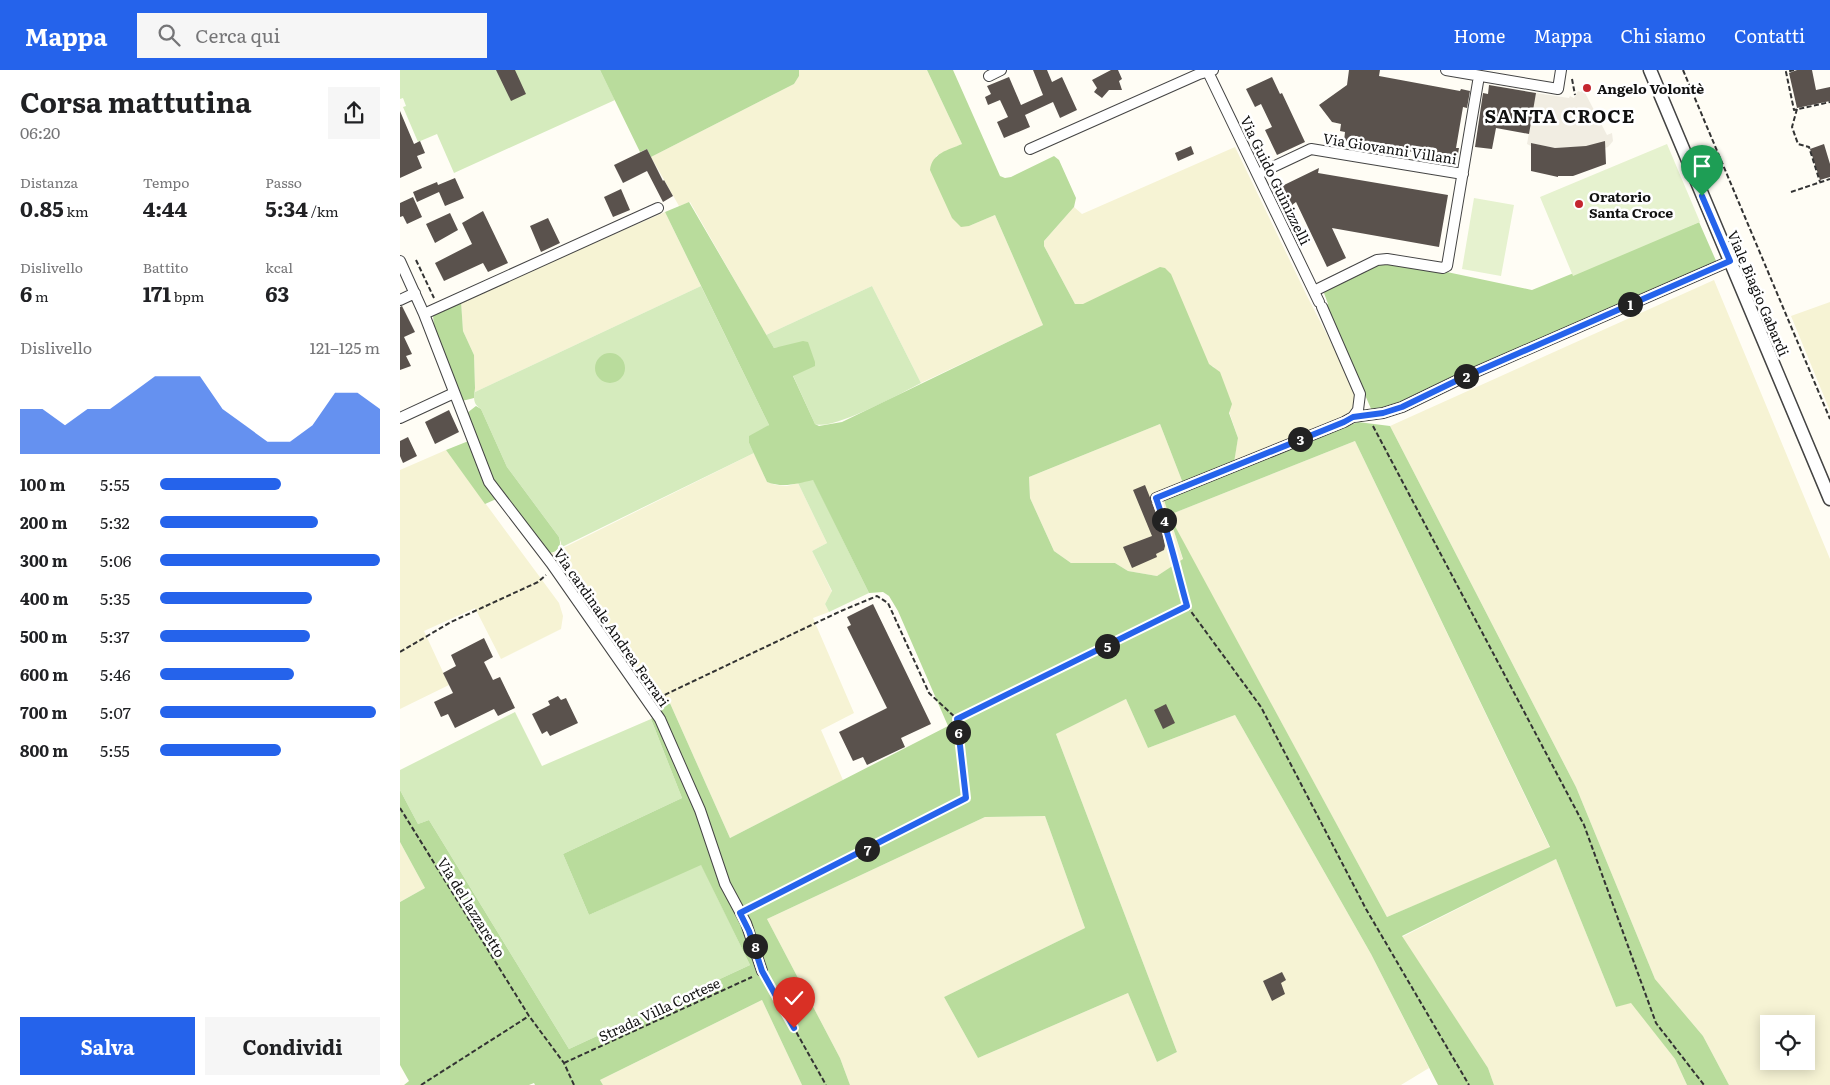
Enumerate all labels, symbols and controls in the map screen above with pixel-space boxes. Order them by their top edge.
search box [137,13,487,58]
text: Mappa [25,18,107,53]
icon: search [155,21,183,49]
text: Cerca qui [195,21,280,49]
text: Home [1453,22,1505,49]
text: Mappa [1533,22,1592,49]
text: Chi siamo [1620,22,1706,49]
text: Contatti [1734,22,1805,49]
place label: Angelo Volontè [1597,78,1704,98]
text: Corsa mattutina [20,80,251,122]
marker: Angelo Volontè [1581,82,1593,94]
button: share [328,87,380,139]
district label: SANTA CROCE [1485,101,1635,129]
street label: Via Guido Guinizzelli [1236,112,1316,248]
text: 06:20 [20,120,60,144]
street label: Via Giovanni Villani [1322,128,1459,169]
pin [1681,145,1723,196]
icon: arrive [1688,152,1716,180]
text: Distanza [20,172,78,192]
text: Tempo [143,172,189,192]
text: Passo [265,172,302,192]
place label: Oratorio Santa Croce [1589,186,1673,222]
text: 0.85 [20,192,64,223]
text: 4:44 [143,192,187,223]
text: 5:34 [265,192,308,223]
marker: Oratorio Santa Croce [1573,198,1585,210]
text: km [64,201,88,221]
text: /km [308,201,339,221]
street label: Viale Biagio Gabardi [1723,227,1795,359]
text: Dislivello [20,257,83,277]
text: Battito [143,257,188,277]
text: kcal [265,257,293,277]
text: 6 [20,277,32,308]
text: 171 [143,277,171,308]
text: 63 [265,277,289,308]
text: m [32,286,49,306]
text: bpm [171,286,204,306]
pin: 1 [1618,292,1642,316]
text: 1 [1628,294,1633,314]
text: Dislivello [20,335,92,359]
text: 121–125 m [309,335,380,359]
pin: 2 [1454,364,1478,388]
text: 2 [1463,366,1470,386]
pin: 3 [1288,426,1312,452]
text: 3 [1297,429,1304,449]
text: 100 m [20,472,66,496]
text: 5:55 [100,472,130,496]
pin: 4 [1152,508,1176,532]
text: 200 m [20,510,67,534]
text: 5:32 [100,510,130,534]
text: 4 [1160,510,1169,530]
street label: Via cardinale Andrea Ferrari [549,544,675,711]
text: 300 m [20,548,68,572]
text: 5:06 [100,548,131,572]
text: 400 m [20,586,69,610]
text: 5:35 [100,586,130,610]
text: 500 m [20,624,68,648]
text: 5:37 [100,624,130,648]
pin: 5 [1094,634,1120,658]
text: 5 [1104,636,1111,656]
text: 600 m [20,662,68,686]
text: 5:46 [100,662,131,686]
text: 700 m [20,700,68,724]
text: 5:07 [100,700,131,724]
pin: 6 [946,720,970,744]
text: 6 [954,722,963,742]
text: 800 m [20,738,68,762]
text: 5:55 [100,738,130,762]
pin: 7 [854,836,880,862]
text: 7 [864,839,871,859]
street label: Via del lazzaretto [433,853,511,961]
pin: 8 [742,934,768,958]
text: 8 [751,936,760,956]
street label: Strada Villa Cortese [595,972,723,1046]
pin [773,977,815,1028]
icon: check [780,984,808,1012]
map controls [1760,1015,1815,1070]
button: locate [1760,1015,1815,1070]
button: Salva [20,1017,195,1075]
button: Condividi [205,1017,380,1075]

